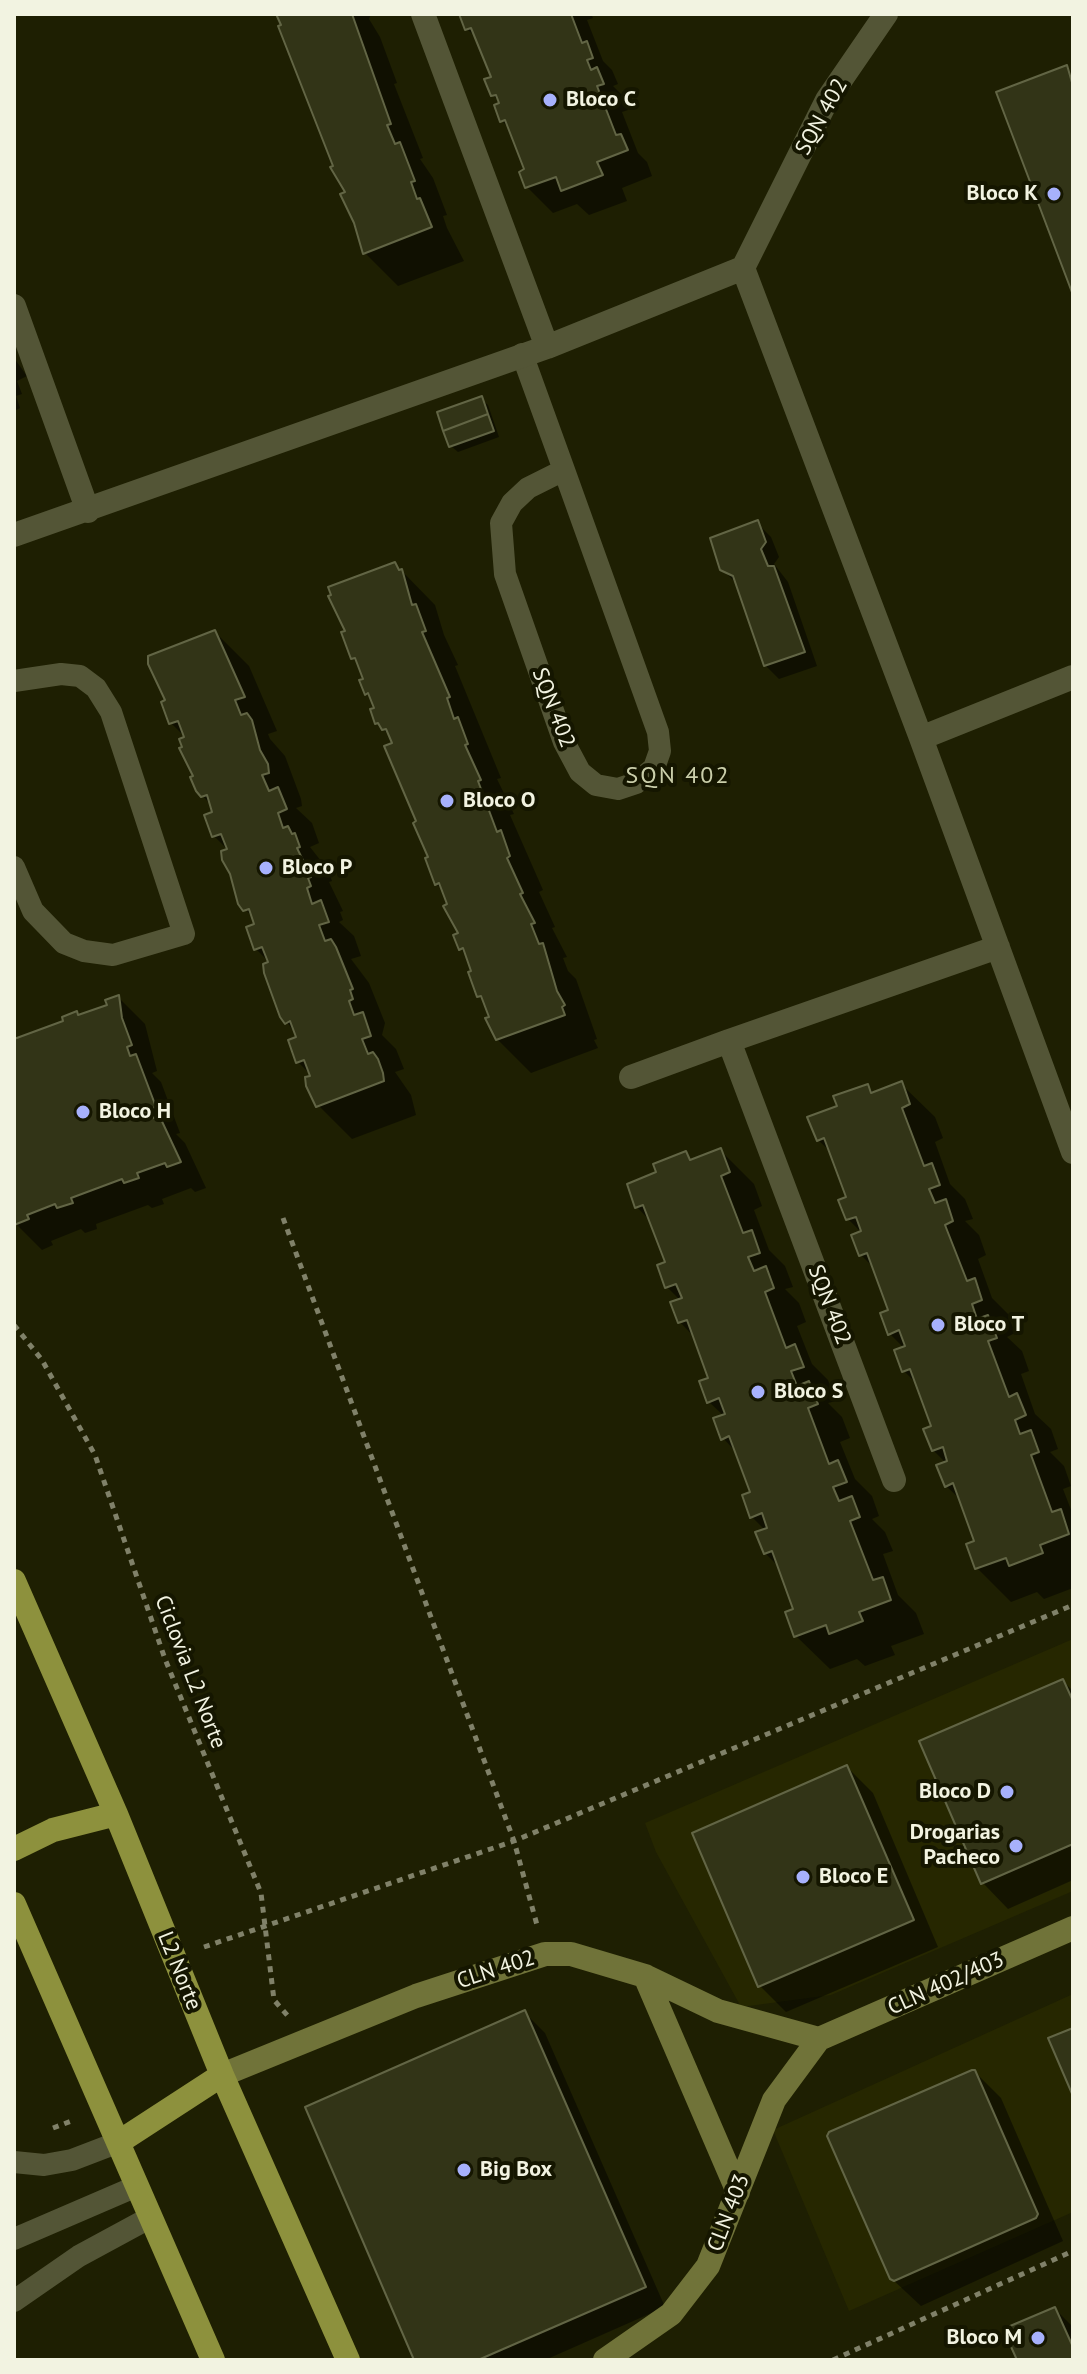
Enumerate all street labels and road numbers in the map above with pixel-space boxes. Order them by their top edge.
street label: SQN 402 [790,74,854,160]
street label: SQN 402 [526,664,580,752]
street label: SQN 402 [802,1261,856,1349]
street label: Ciclovia L2 Norte [149,1592,231,1752]
street label: L2 Norte [151,1928,207,2014]
street label: CLN 402 [454,1945,538,1995]
street label: CLN 402/403 [884,1947,1008,2021]
street label: CLN 403 [702,2171,756,2255]

